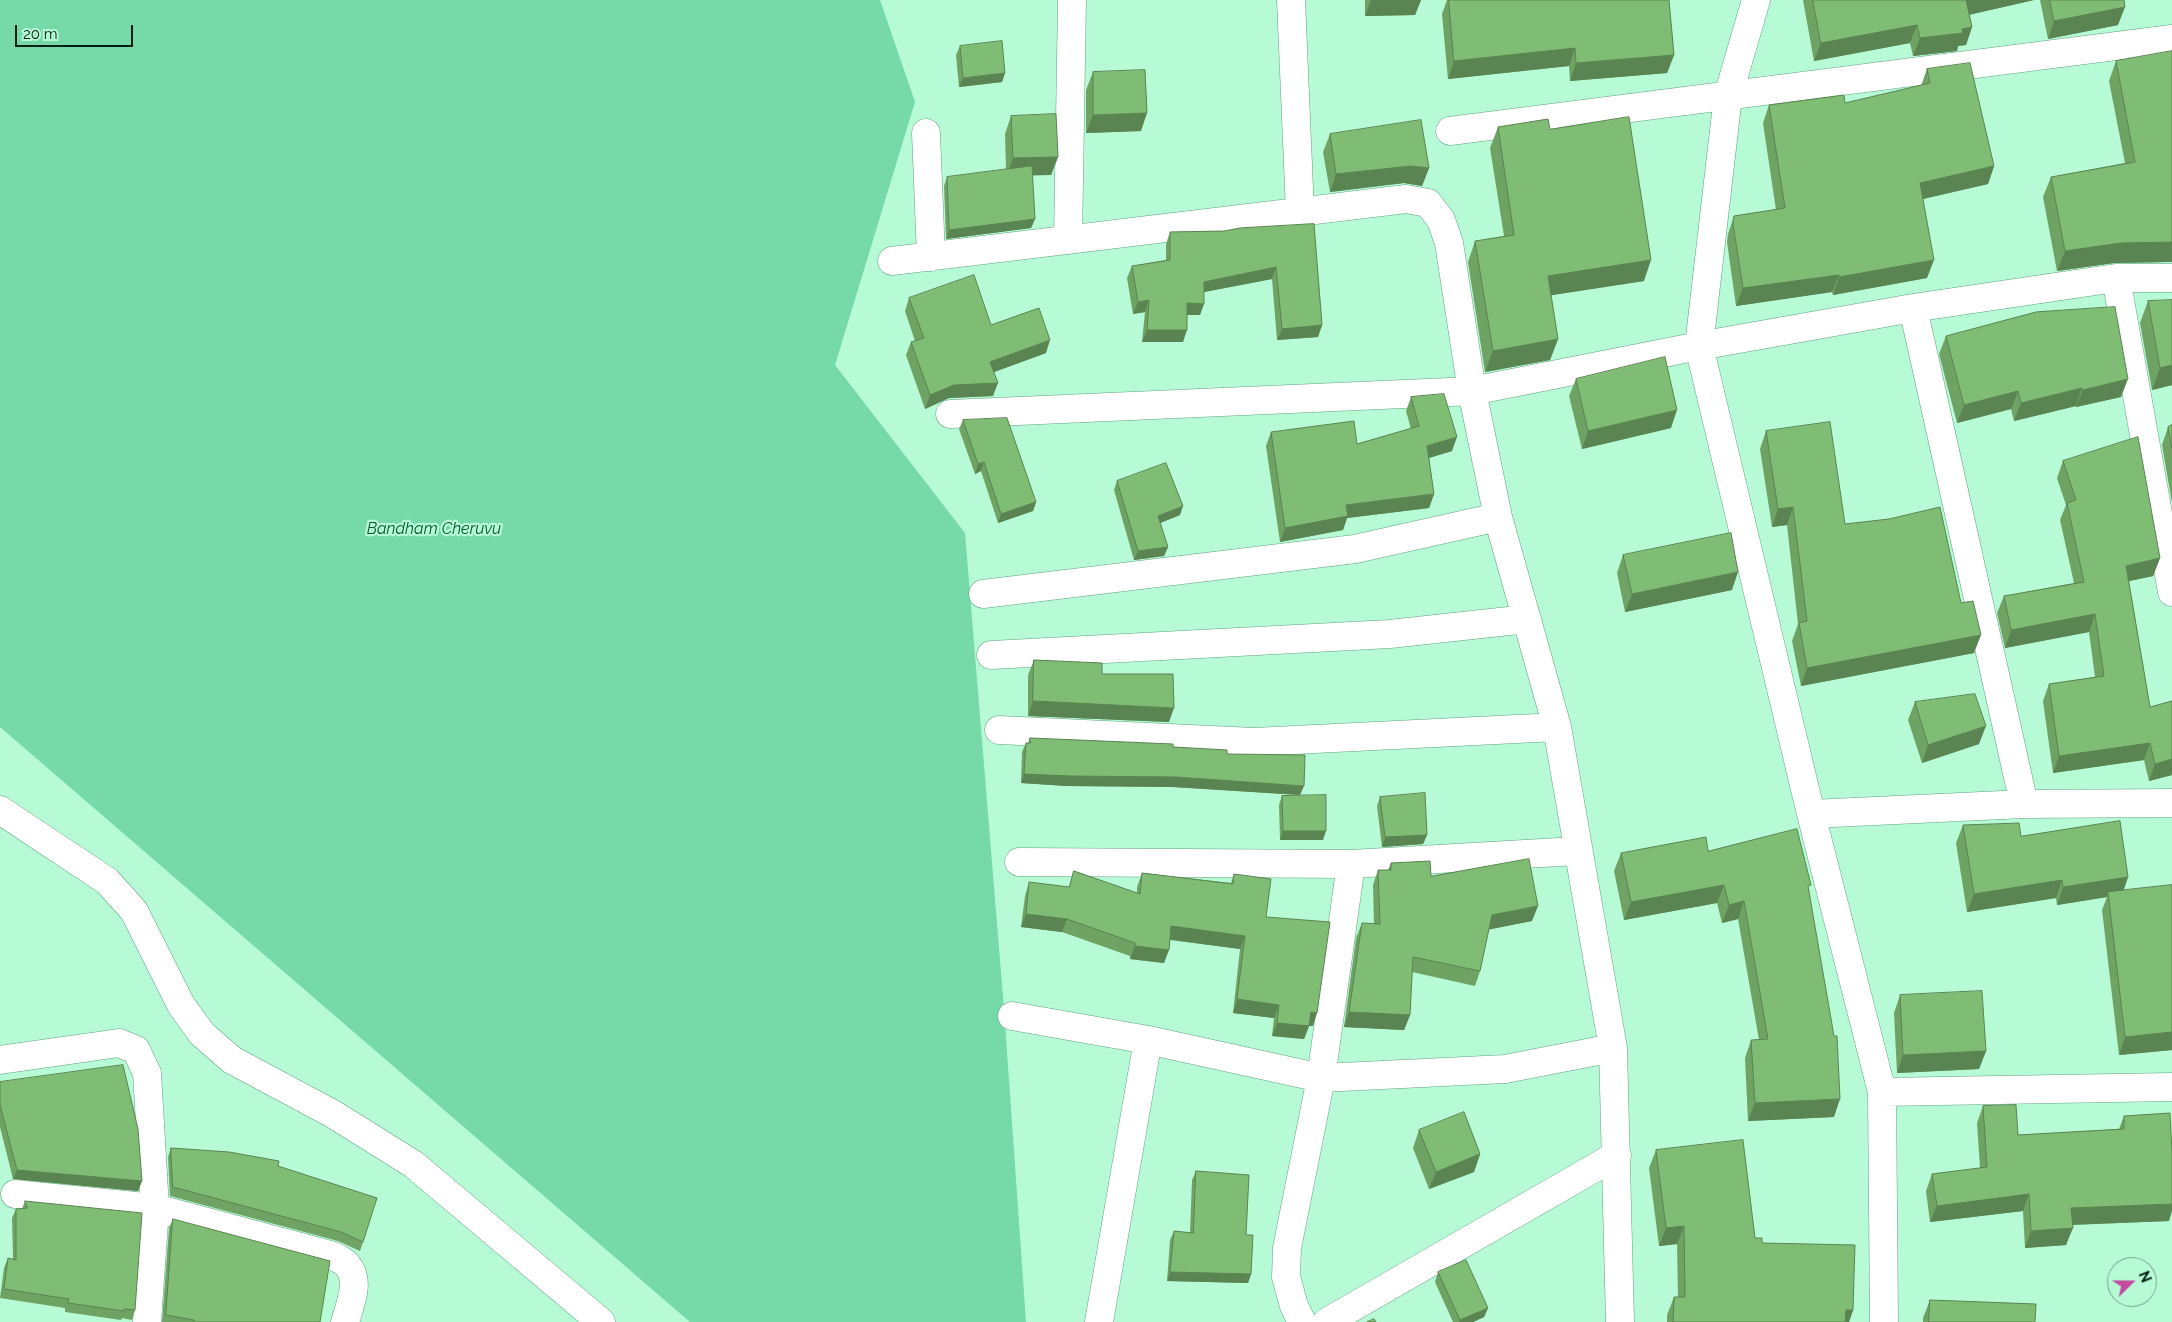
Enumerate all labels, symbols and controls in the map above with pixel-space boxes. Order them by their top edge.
scale bar [18,15,135,47]
text: 20 m [23,25,58,43]
water label: Bandham Cheruvu [367,519,501,539]
north arrow [2107,1257,2157,1307]
text: N [2136,1269,2154,1285]

